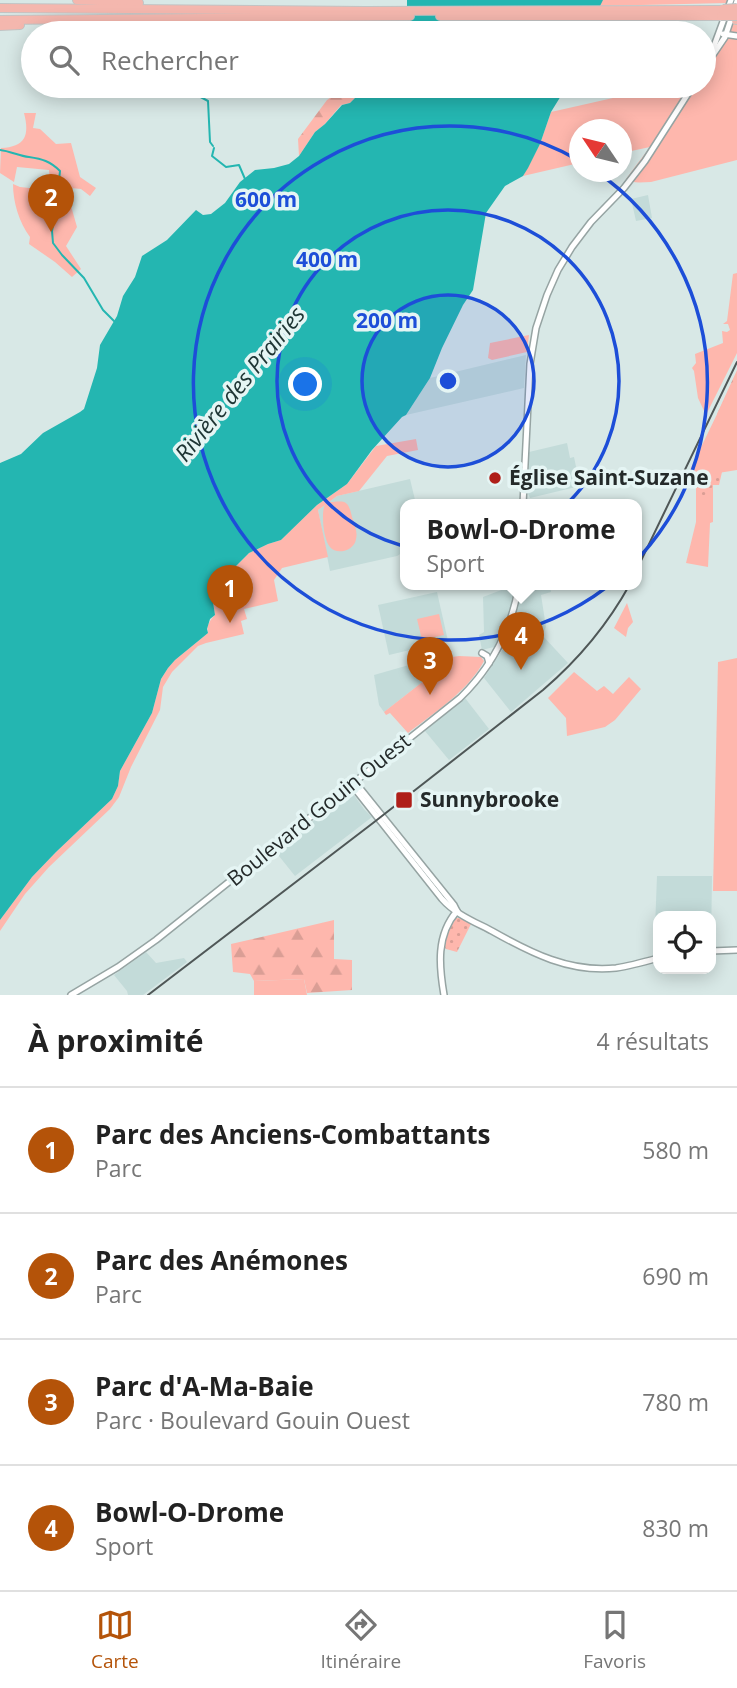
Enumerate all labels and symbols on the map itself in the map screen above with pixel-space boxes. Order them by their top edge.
north arrow [569,119,632,182]
pin: 2 [28,174,74,232]
text: 600 m [235,185,297,213]
text: 400 m [296,245,358,273]
water label: Rivière des Prairies [167,299,312,468]
text: 200 m [356,306,418,334]
your location [288,367,322,401]
centre of rings [436,369,460,393]
place label: Église Saint-Suzane [509,463,709,491]
marker: Église Saint-Suzane [487,470,503,486]
pin: 1 [207,565,253,623]
pin: 4 [498,612,544,670]
pin: 3 [407,637,453,695]
street label: Boulevard Gouin Ouest [221,727,416,892]
place label: Sunnybrooke [420,785,559,813]
marker: Sunnybrooke [394,790,414,810]

